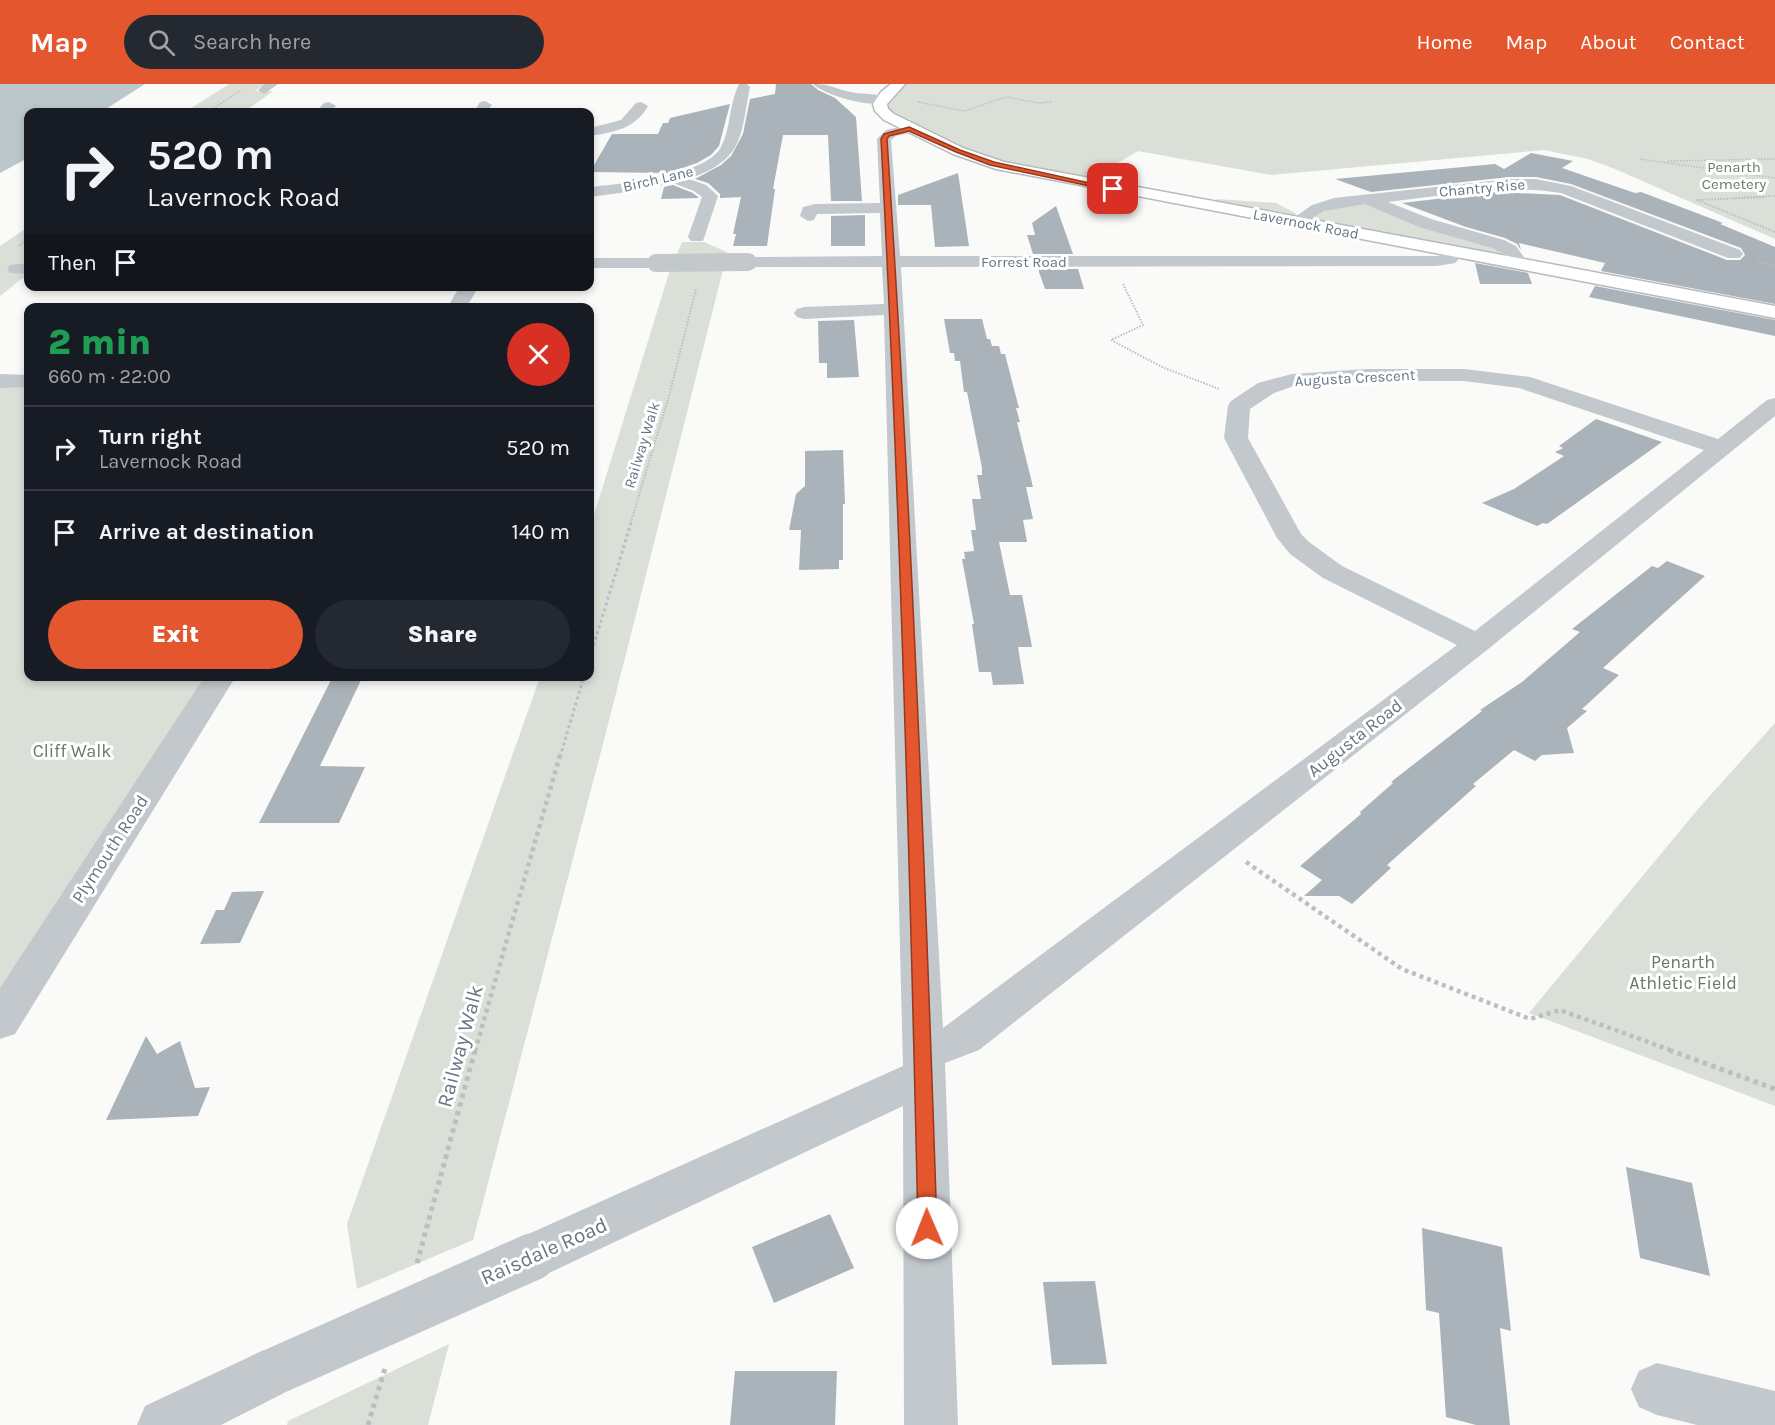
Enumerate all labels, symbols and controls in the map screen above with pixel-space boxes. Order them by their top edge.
search box [124,15,544,69]
text: Map [30,26,88,59]
icon: search [145,26,178,59]
text: Search here [193,29,311,55]
text: Home [1417,30,1473,54]
text: Map [1506,30,1547,54]
text: About [1580,30,1637,54]
text: Contact [1670,30,1745,54]
text: 520 m [147,130,274,180]
icon: right [48,132,126,210]
park label: Penarth Cemetery [1702,158,1766,193]
street label: Birch Lane [621,162,695,196]
pin [1087,163,1138,214]
icon: arrive [1096,172,1129,205]
street label: Chantry Rise [1438,175,1526,201]
text: Lavernock Road [147,181,340,213]
street label: Lavernock Road [1252,205,1360,243]
icon: arrive [109,246,142,279]
text: Then [48,250,97,276]
street label: Forrest Road [981,253,1067,271]
text: 2 min [48,321,151,363]
button: close [507,323,570,386]
text: 660 m · 22:00 [48,365,171,388]
street label: Augusta Crescent [1294,366,1416,390]
street label: Railway Walk [620,400,664,490]
text: Turn right [99,424,202,450]
icon: right [48,432,81,465]
text: 520 m [506,435,570,461]
text: Lavernock Road [99,450,242,473]
icon: arrive [48,516,81,549]
text: Arrive at destination [99,519,314,545]
text: 140 m [512,519,570,545]
button: Exit [48,600,303,669]
button: Share [315,600,570,669]
street label: Augusta Road [1303,694,1407,782]
park label: Cliff Walk [33,740,111,762]
street label: Plymouth Road [67,791,153,907]
park label: Penarth Athletic Field [1629,951,1737,994]
street label: Railway Walk [432,982,488,1110]
position arrow [895,1196,959,1260]
street label: Raisdale Road [477,1212,611,1290]

